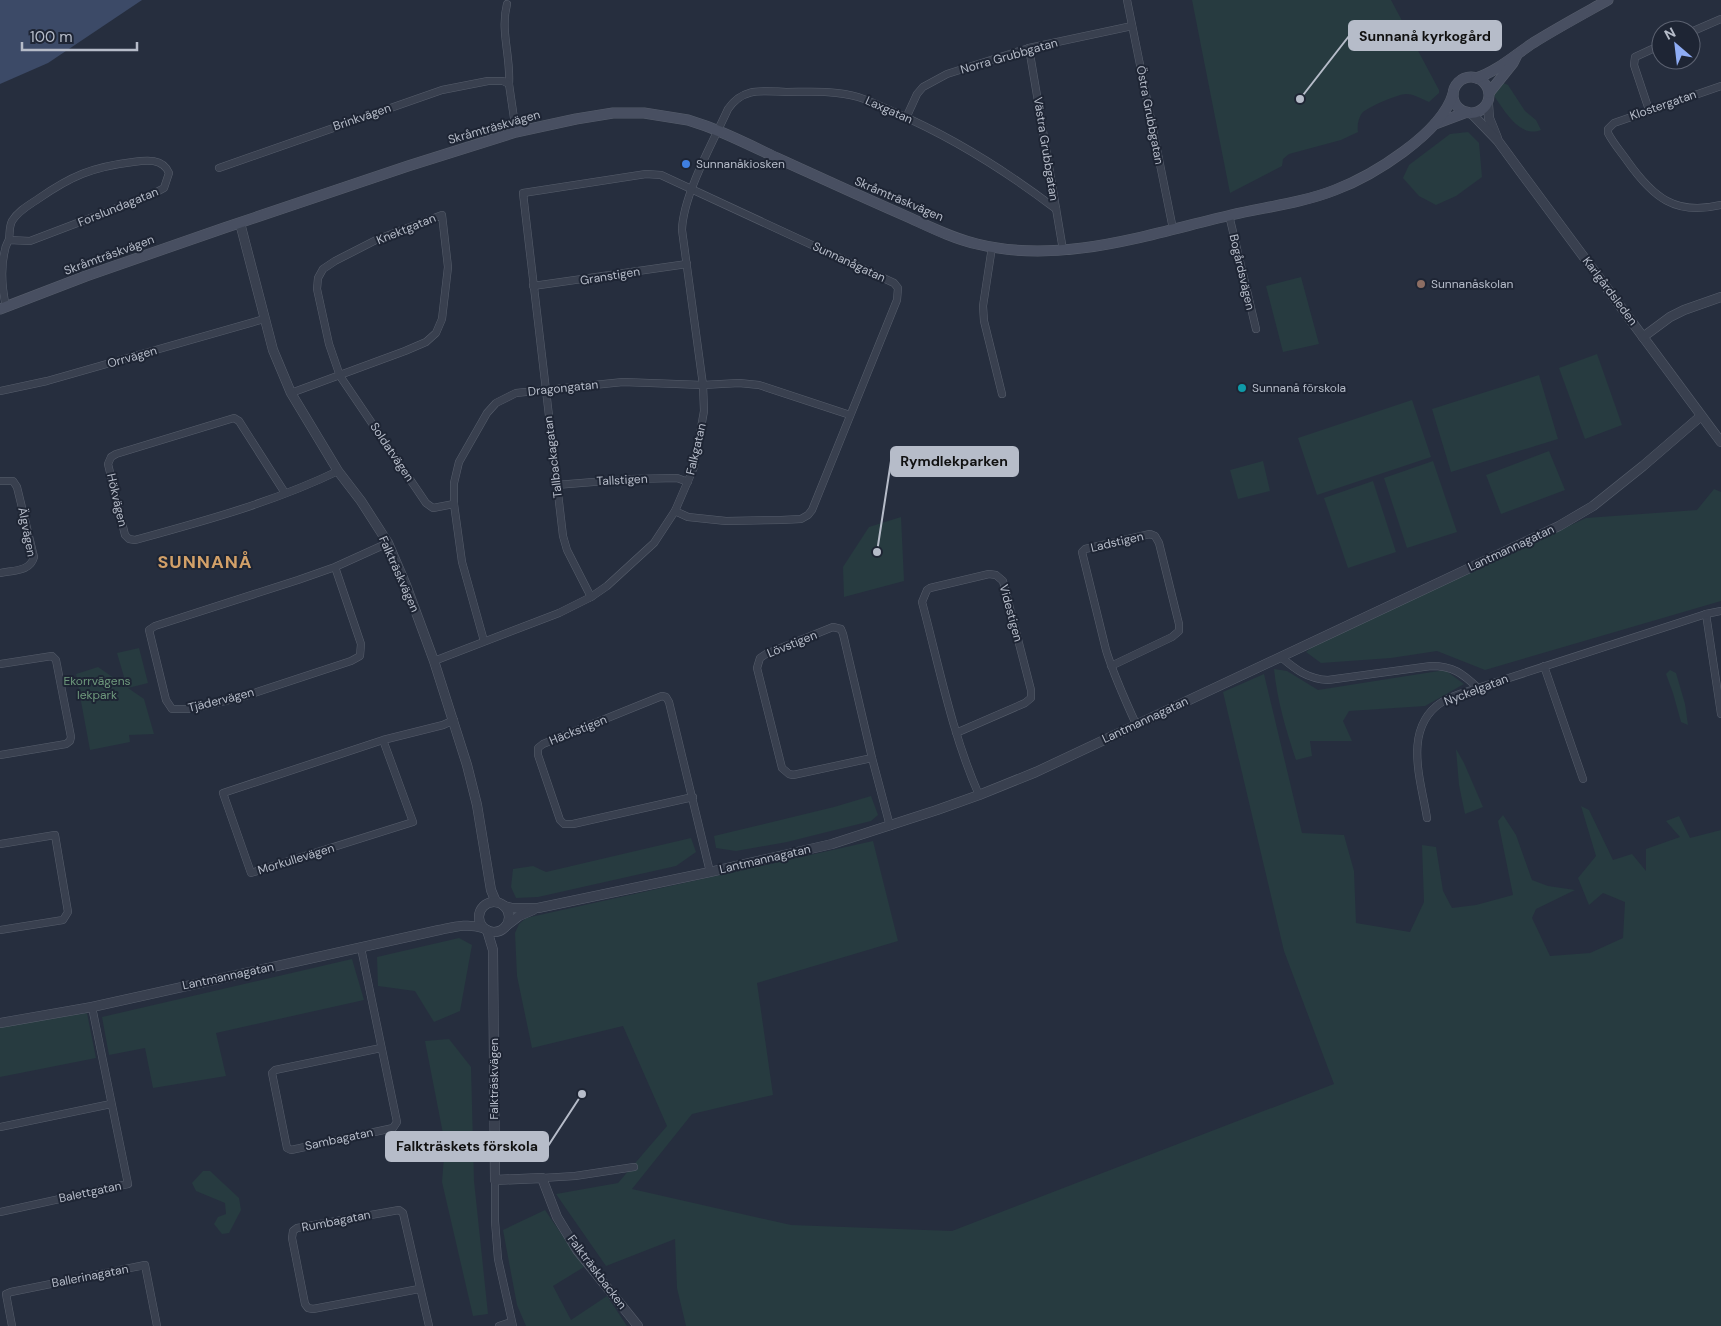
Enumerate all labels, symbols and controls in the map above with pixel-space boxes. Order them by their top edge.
scale bar [22,20,138,52]
north arrow [1651,20,1701,70]
callout: Sunnanå kyrkogård [1349,21,1501,50]
text: N [1661,23,1679,44]
text: 100 m [30,27,73,47]
text: Sunnanå kyrkogård [1359,27,1491,45]
street label: Norra Grubbgatan [959,34,1060,78]
street label: Östra Grubbgatan [1133,64,1167,166]
street label: Klostergatan [1628,86,1699,124]
street label: Laxgatan [863,93,915,128]
street label: Västra Grubbgatan [1030,96,1062,202]
street label: Brinkvägen [331,100,393,134]
street label: Skråmträskvägen [446,106,542,148]
place label: Sunnanåkiosken [696,156,785,172]
marker: Sunnanåkiosken [680,158,692,170]
street label: Skråmträskvägen [852,173,946,225]
street label: Forslundagatan [75,184,161,230]
street label: Knektgatan [374,210,438,248]
street label: Skråmträskvägen [62,231,157,279]
street label: Bogårdsvägen [1225,232,1259,312]
street label: Sunnanågatan [810,238,888,286]
street label: Karlgårdsleden [1579,253,1641,329]
street label: Granstigen [579,263,641,289]
place label: Sunnanåskolan [1431,276,1514,292]
marker: Sunnanåskolan [1415,278,1427,290]
street label: Orrvägen [105,342,159,372]
street label: Dragongatan [527,376,599,400]
place label: Sunnanå förskola [1252,380,1346,396]
marker: Sunnanå förskola [1236,382,1248,394]
street label: Tallbackagatan [540,415,566,499]
street label: Soldatvägen [366,419,418,485]
street label: Falkgatan [682,422,710,476]
callout: Rymdlekparken [891,447,1018,476]
text: Rymdlekparken [900,452,1008,470]
street label: Tallstigen [596,471,648,489]
street label: Hökvägen [103,472,131,528]
street label: Älgvägen [14,506,40,558]
street label: Lantmannagatan [1465,521,1557,575]
street label: Ladstigen [1089,528,1145,556]
street label: Falkträskvägen [375,533,423,615]
district label: SUNNANÅ [157,550,253,574]
street label: Videstigen [996,583,1026,644]
street label: Lövstigen [765,627,819,661]
street label: Nyckelgatan [1442,670,1510,710]
park label: Ekorrvägens lekpark [63,673,131,703]
street label: Tjädervägen [186,684,256,716]
street label: Lantmannagatan [1099,693,1191,747]
street label: Häckstigen [547,711,609,749]
street label: Morkullevägen [256,840,336,878]
street label: Lantmannagatan [718,841,812,877]
street label: Lantmannagatan [181,958,275,994]
street label: Falkträskvägen [486,1038,502,1120]
street label: Sambagatan [303,1124,375,1154]
callout: Falkträskets förskola [386,1132,548,1161]
text: Falkträskets förskola [396,1137,538,1155]
street label: Balettgatan [57,1178,123,1206]
street label: Rumbagatan [300,1206,372,1236]
street label: Falkträskbacken [564,1232,630,1313]
street label: Ballerinagatan [50,1261,130,1291]

